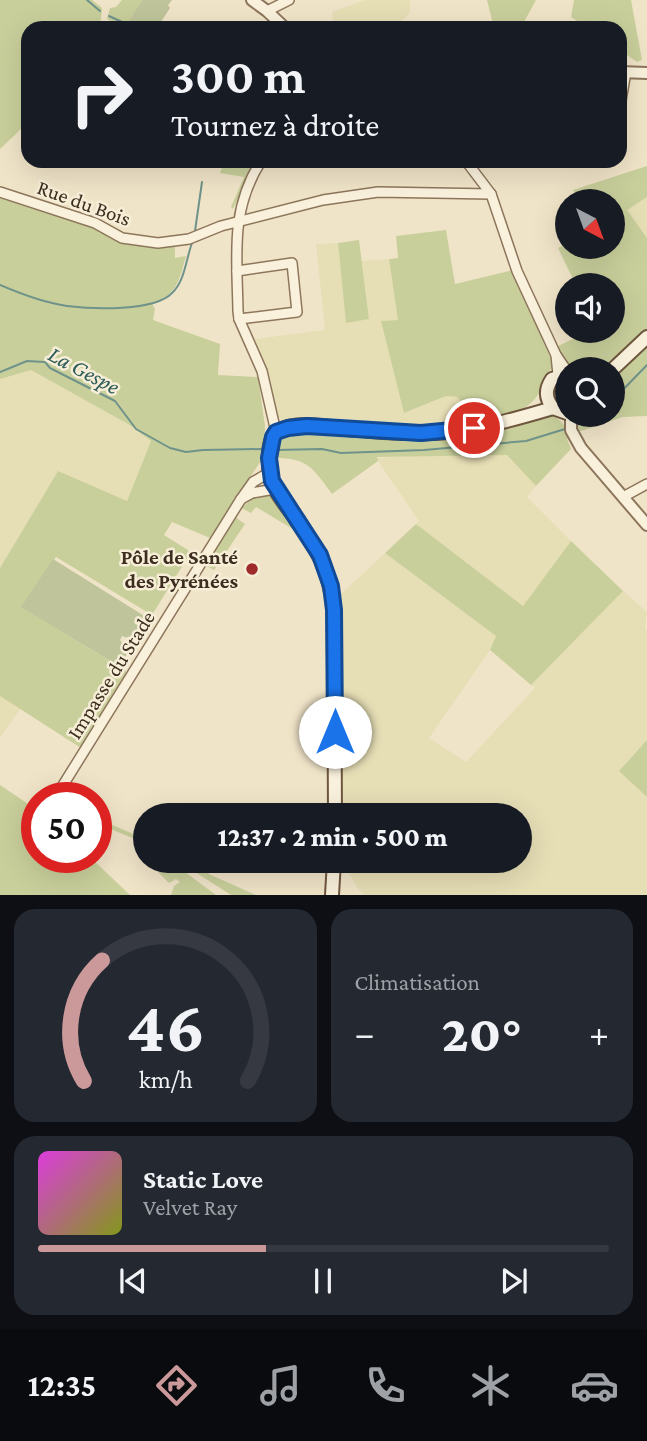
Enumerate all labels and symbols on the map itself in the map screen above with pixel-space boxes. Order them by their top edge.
street label: Rue du Bois [34,175,134,231]
north arrow [555,189,625,259]
water label: La Gespe [44,341,124,400]
pin [444,398,504,458]
place label: Pôle de Santé des Pyrénées [121,545,238,593]
marker: Pôle de Santé des Pyrénées [244,561,260,577]
street label: Impasse du Stade [62,607,160,743]
position arrow [298,695,372,769]
speed limit sign: 50 [21,782,112,873]

